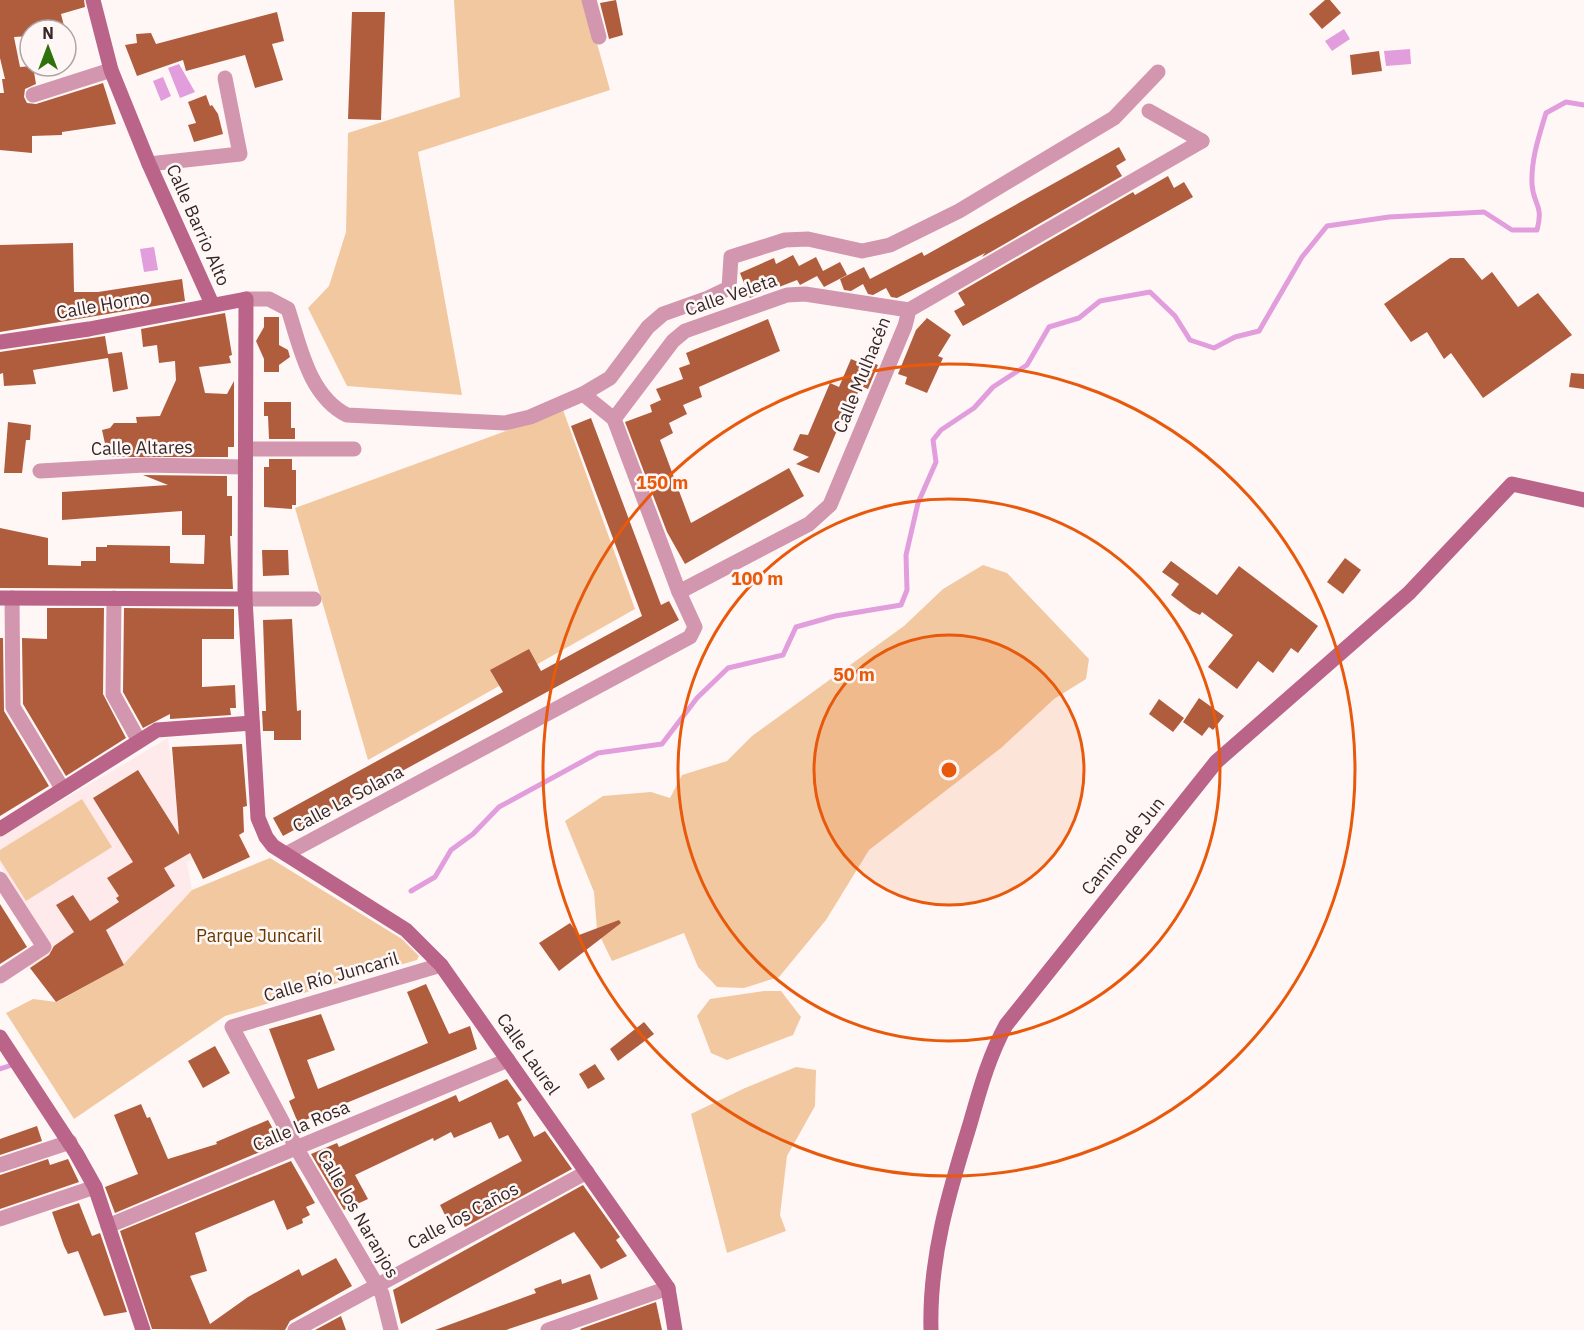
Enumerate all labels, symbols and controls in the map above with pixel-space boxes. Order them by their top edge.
north arrow [18,18,78,78]
text: N [42,23,54,43]
street label: Calle Barrio Alto [161,160,236,289]
street label: Calle Veleta [682,268,780,321]
street label: Calle Horno [54,285,151,324]
street label: Calle Mulhacén [828,313,895,436]
street label: Calle Altares [91,435,193,460]
text: 150 m [636,471,688,494]
text: 100 m [731,567,783,590]
text: 50 m [833,663,875,686]
street label: Calle La Solana [288,760,408,837]
centre of rings [939,760,959,780]
street label: Camino de Jun [1076,792,1169,899]
park label: Parque Juncaril [196,924,322,947]
street label: Calle Río Juncaril [261,946,401,1007]
street label: Calle Laurel [492,1008,565,1099]
street label: Calle la Rosa [249,1095,353,1156]
street label: Calle los Naranjos [312,1145,405,1282]
street label: Calle los Caños [403,1177,522,1254]

